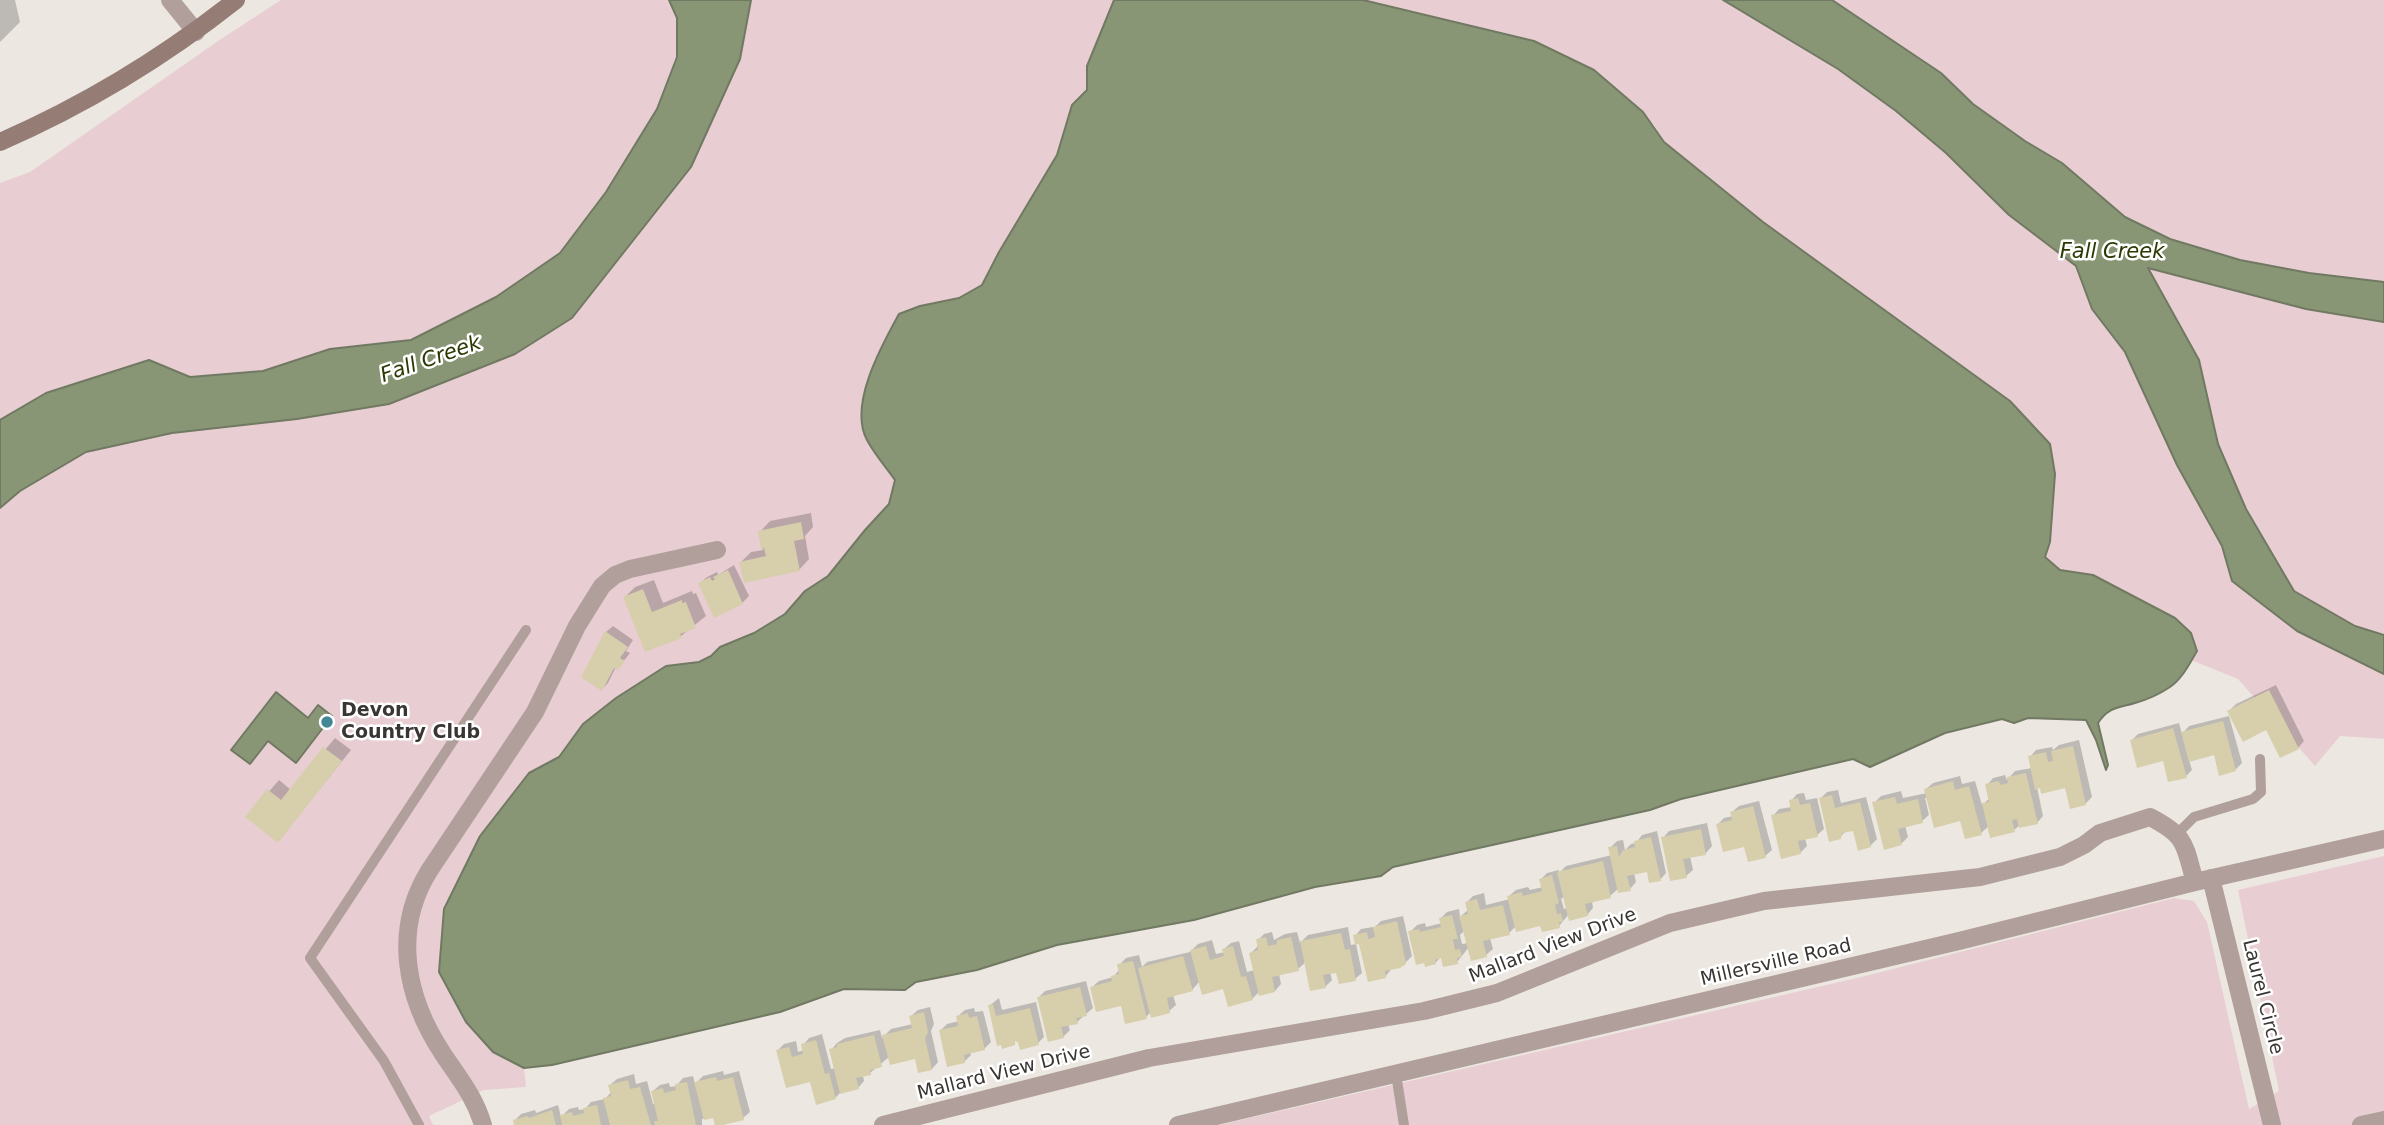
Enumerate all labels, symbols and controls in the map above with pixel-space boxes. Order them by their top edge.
water label: Fall Creek [2060,240,2164,266]
water label: Fall Creek [377,331,485,389]
place label: Devon Country Club [341,700,480,744]
marker: Devon Country Club [319,714,335,730]
street label: Mallard View Drive [1466,904,1640,988]
street label: Millersville Road [1698,935,1854,991]
street label: Laurel Circle [2237,937,2287,1057]
street label: Mallard View Drive [915,1040,1093,1106]

